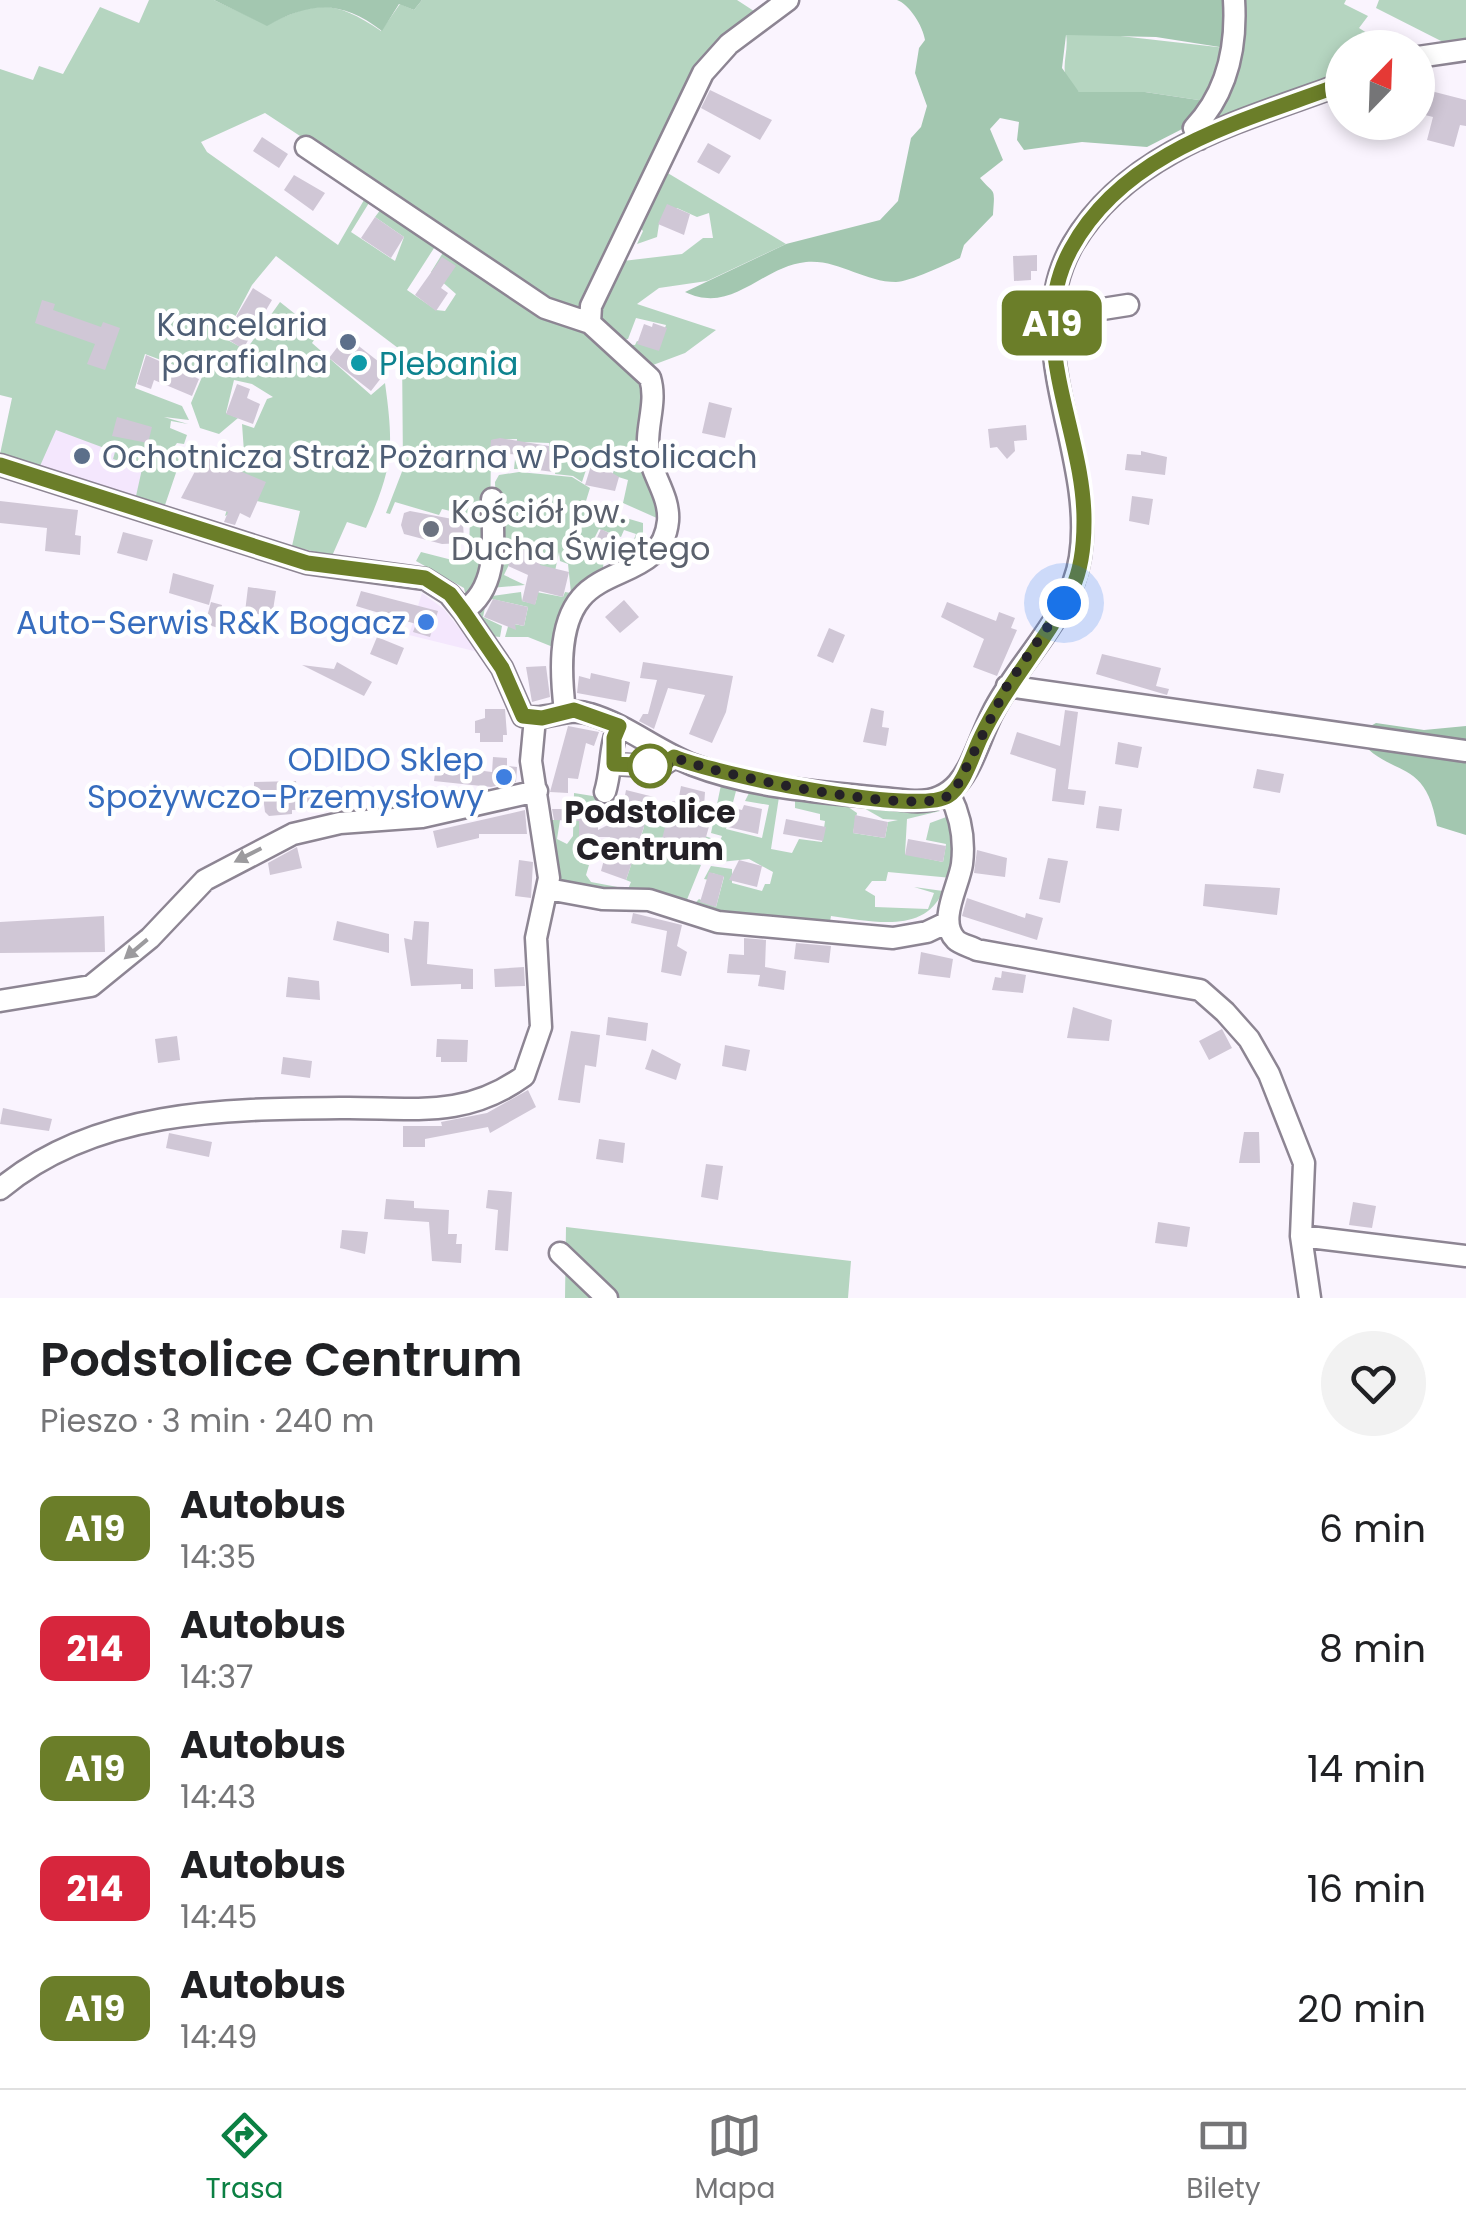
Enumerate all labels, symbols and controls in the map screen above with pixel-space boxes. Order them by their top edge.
north arrow [1325,30,1435,140]
map controls [1325,30,1435,140]
line badge: A19 [994,290,1110,356]
text: A19 [1022,299,1082,348]
place label: Kancelaria parafialna [157,302,328,384]
marker: Kancelaria parafialna [337,331,359,353]
place label: Plebania [379,341,519,386]
marker: Plebania [348,352,370,374]
place label: Ochotnicza Straż Pożarna w Podstolicach [102,434,758,479]
marker: Ochotnicza Straż Pożarna w Podstolicach [71,445,93,467]
place label: Kościół pw. Ducha Świętego [451,489,711,571]
marker: Kościół pw. Ducha Świętego [420,518,442,540]
your location [1039,578,1089,628]
place label: Auto-Serwis R&K Bogacz [16,600,406,645]
marker: Auto-Serwis R&K Bogacz [415,611,437,633]
place label: ODIDO Sklep Spożywczo-Przemysłowy [87,737,484,819]
marker: Podstolice Centrum [629,745,671,787]
marker: ODIDO Sklep Spożywczo-Przemysłowy [493,766,515,788]
place label: Podstolice Centrum [564,789,736,871]
one-way arrow [233,846,262,863]
one-way arrow [124,938,149,959]
text: Podstolice Centrum [40,1326,523,1393]
button: heart [1321,1331,1426,1436]
text: Pieszo · 3 min · 240 m [40,1398,375,1443]
text: Autobus [180,1478,346,1531]
text: 6 min [1319,1502,1426,1555]
text: A19 [65,1504,125,1553]
text: 14:35 [180,1534,256,1579]
text: Autobus [180,1598,346,1651]
text: 8 min [1319,1622,1426,1675]
text: 214 [67,1624,123,1673]
text: 14:37 [180,1654,254,1699]
text: Autobus [180,1718,346,1771]
text: 14 min [1307,1742,1426,1795]
text: A19 [65,1744,125,1793]
text: 14:43 [180,1774,256,1819]
text: Autobus [180,1838,346,1891]
text: 16 min [1307,1862,1426,1915]
text: 214 [67,1864,123,1913]
text: 14:45 [180,1894,257,1939]
text: Autobus [180,1958,346,2011]
text: 20 min [1297,1982,1426,2035]
text: A19 [65,1984,125,2033]
text: 14:49 [180,2014,257,2059]
tab: Trasa [205,2108,284,2210]
tab: Mapa [694,2108,775,2210]
tab: Bilety [1186,2108,1261,2210]

